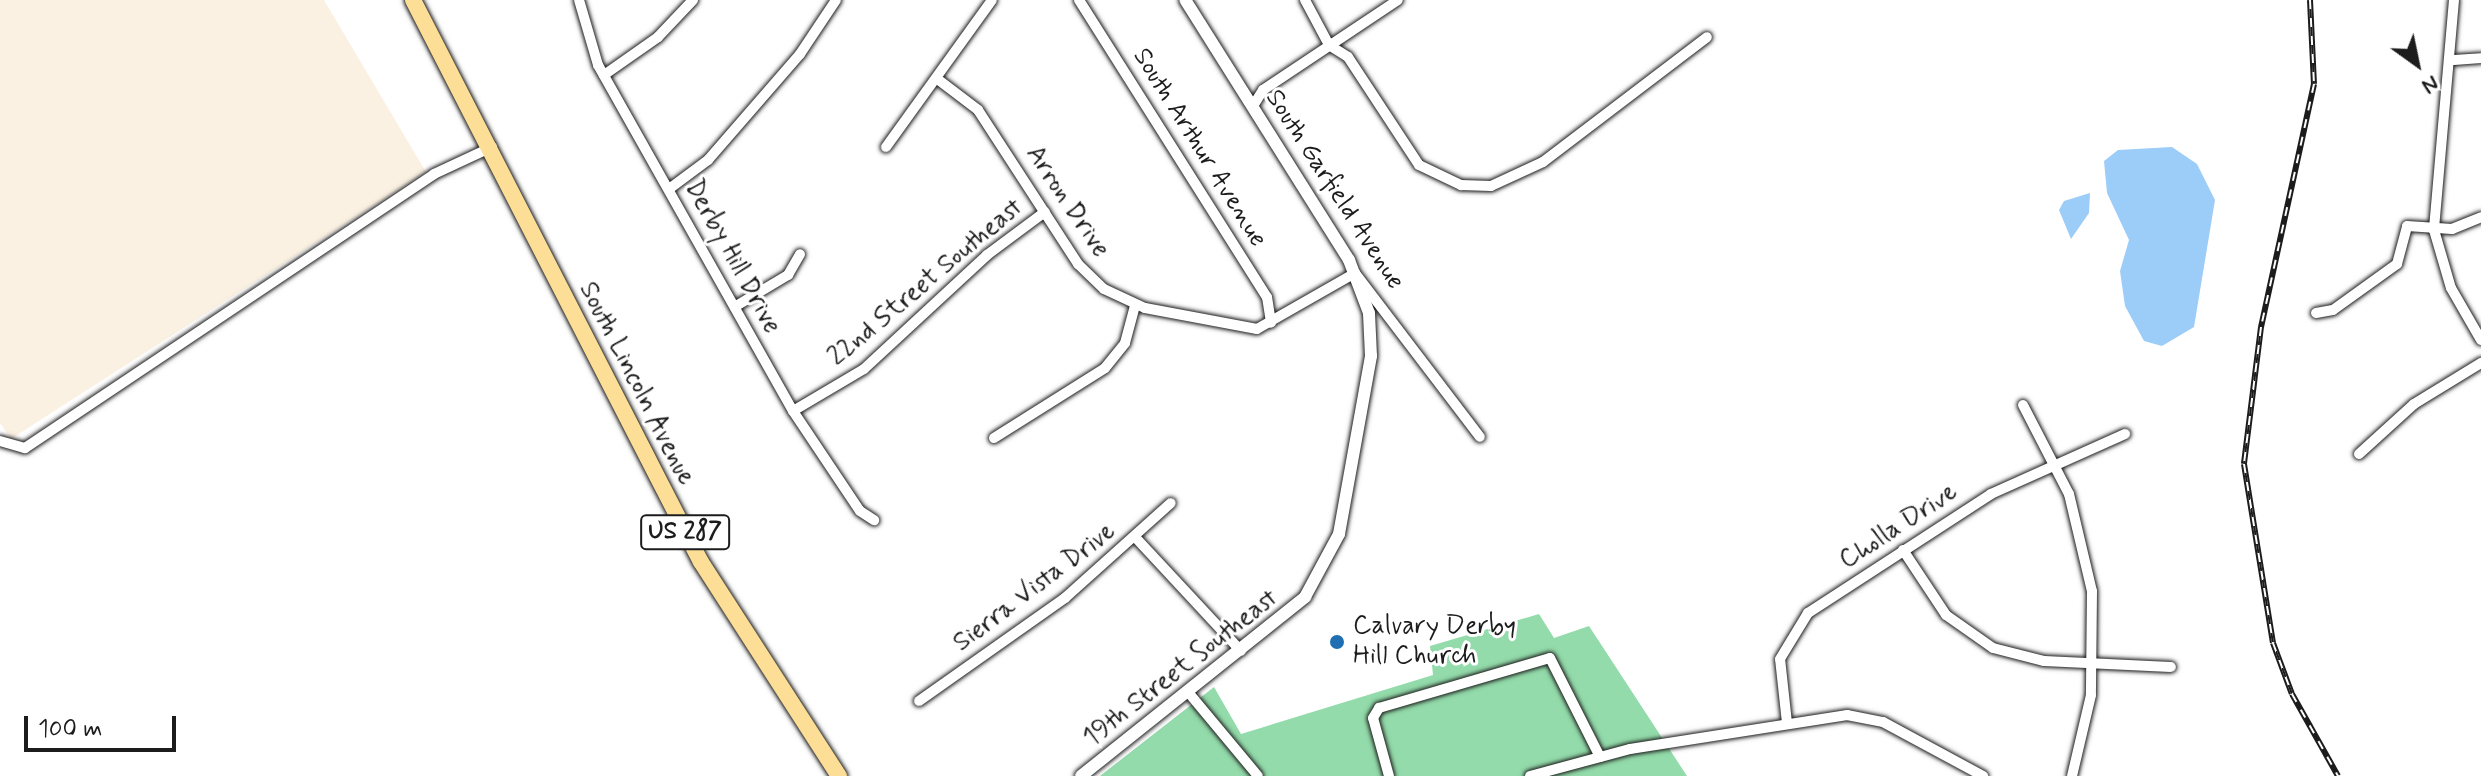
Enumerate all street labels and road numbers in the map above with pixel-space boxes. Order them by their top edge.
street label: South Arthur Avenue [1126,44,1272,252]
street label: South Garfield Avenue [1256,82,1412,298]
street label: Arron Drive [1019,141,1115,263]
street label: Derby Hill Drive [677,174,787,340]
street label: 22nd Street Southeast [824,194,1028,372]
street label: South Lincoln Avenue [570,274,702,494]
street label: Cholla Drive [1835,478,1963,576]
road number: US 287 [639,512,731,552]
street label: Sierra Vista Drive [948,517,1122,659]
street label: 19th Street Southeast [1078,584,1284,754]

